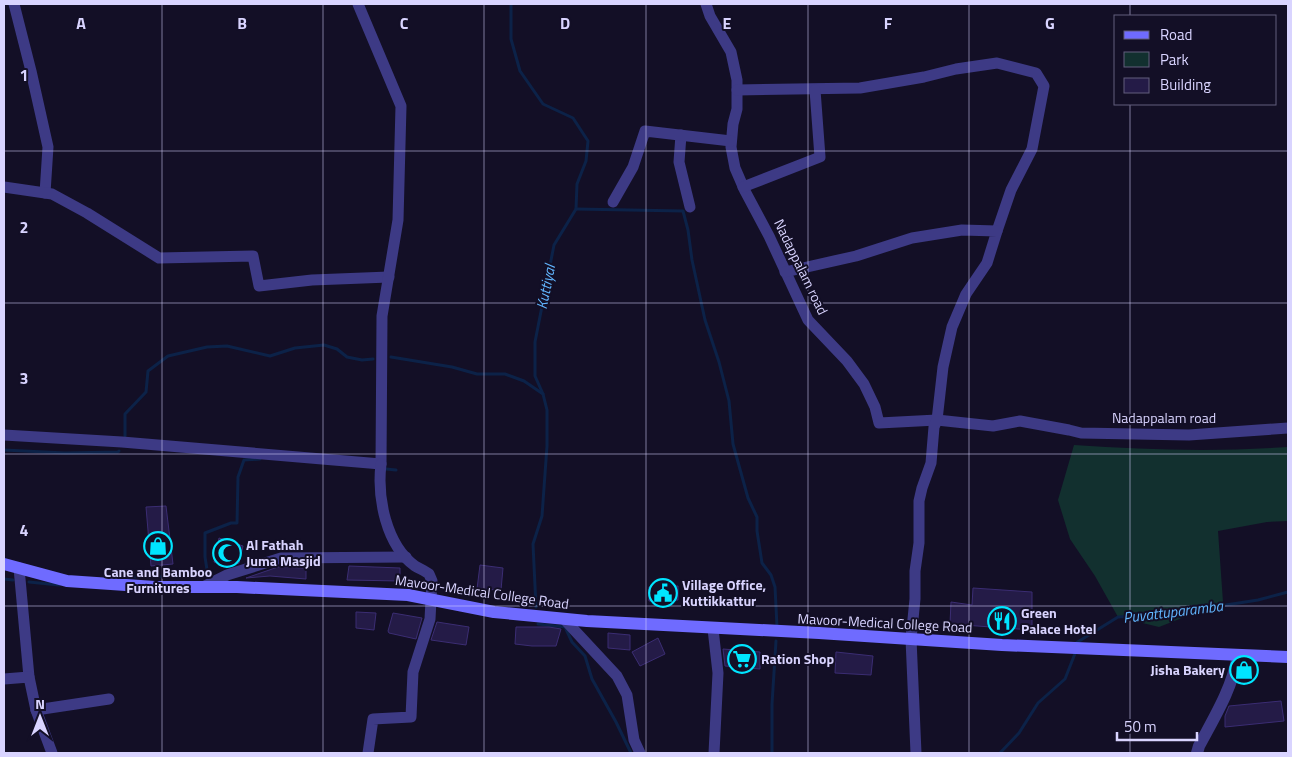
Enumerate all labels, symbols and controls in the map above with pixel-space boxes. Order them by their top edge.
text: A [76,11,86,35]
text: B [237,11,247,35]
text: C [400,11,409,35]
text: D [560,11,570,35]
text: E [723,11,732,35]
text: F [884,11,893,35]
text: G [1045,11,1055,35]
legend [1114,15,1277,105]
text: Road [1160,23,1192,46]
text: Park [1160,48,1189,71]
text: 1 [20,63,28,87]
text: Building [1160,73,1211,96]
text: 2 [20,215,28,239]
street label: Nadappalam road [769,215,834,318]
water label: Kuttiyal [530,261,561,311]
text: 3 [20,366,28,390]
street label: Nadappalam road [1112,407,1216,428]
text: 4 [20,518,29,542]
shop icon: Cane and Bamboo Furnitures [143,531,173,561]
place label: Al Fathah Juma Masjid [246,534,321,571]
mosque icon: Al Fathah Juma Masjid [212,538,242,568]
place label: Cane and Bamboo Furnitures [104,561,212,598]
street label: Mavoor-Medical College Road [394,569,570,614]
place label: Village Office, Kuttikkattur [682,574,767,611]
public building icon: Village Office, Kuttikkattur [648,578,678,608]
water label: Puvattuparamba [1122,594,1226,629]
place label: Green Palace Hotel [1021,602,1097,639]
restaurant icon: Green Palace Hotel [987,606,1017,636]
street label: Mavoor-Medical College Road [797,607,973,638]
supermarket icon: Ration Shop [727,644,757,674]
place label: Ration Shop [761,648,835,669]
shop icon: Jisha Bakery [1229,655,1259,685]
place label: Jisha Bakery [1150,659,1225,680]
north arrow [15,692,65,742]
text: N [35,693,45,714]
scale bar [1117,710,1197,742]
text: 50 m [1124,715,1157,738]

